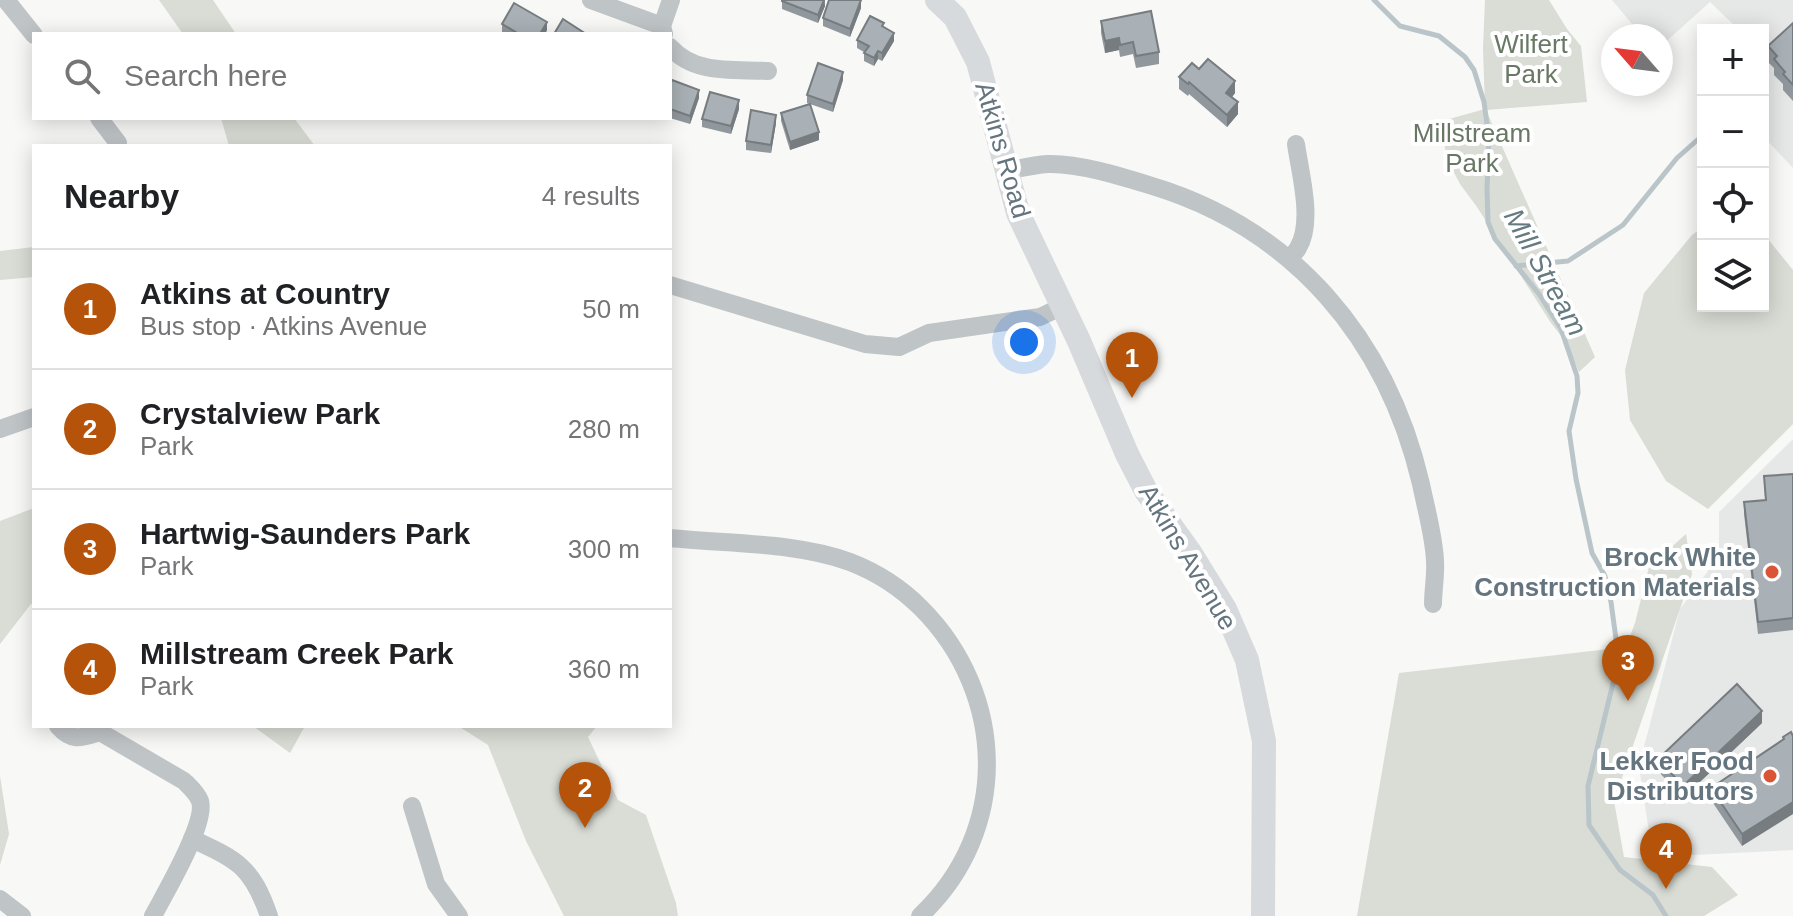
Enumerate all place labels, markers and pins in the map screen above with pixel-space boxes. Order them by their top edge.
pin: 1 [1106,332,1158,398]
place label: Brock White Construction Materials [1474,542,1756,602]
marker: Brock White Construction Materials [1763,563,1781,581]
pin: 3 [1602,635,1654,701]
place label: Lekker Food Distributors [1599,746,1754,806]
pin: 2 [559,762,611,828]
marker: Lekker Food Distributors [1761,767,1779,785]
pin: 4 [1640,823,1692,889]

